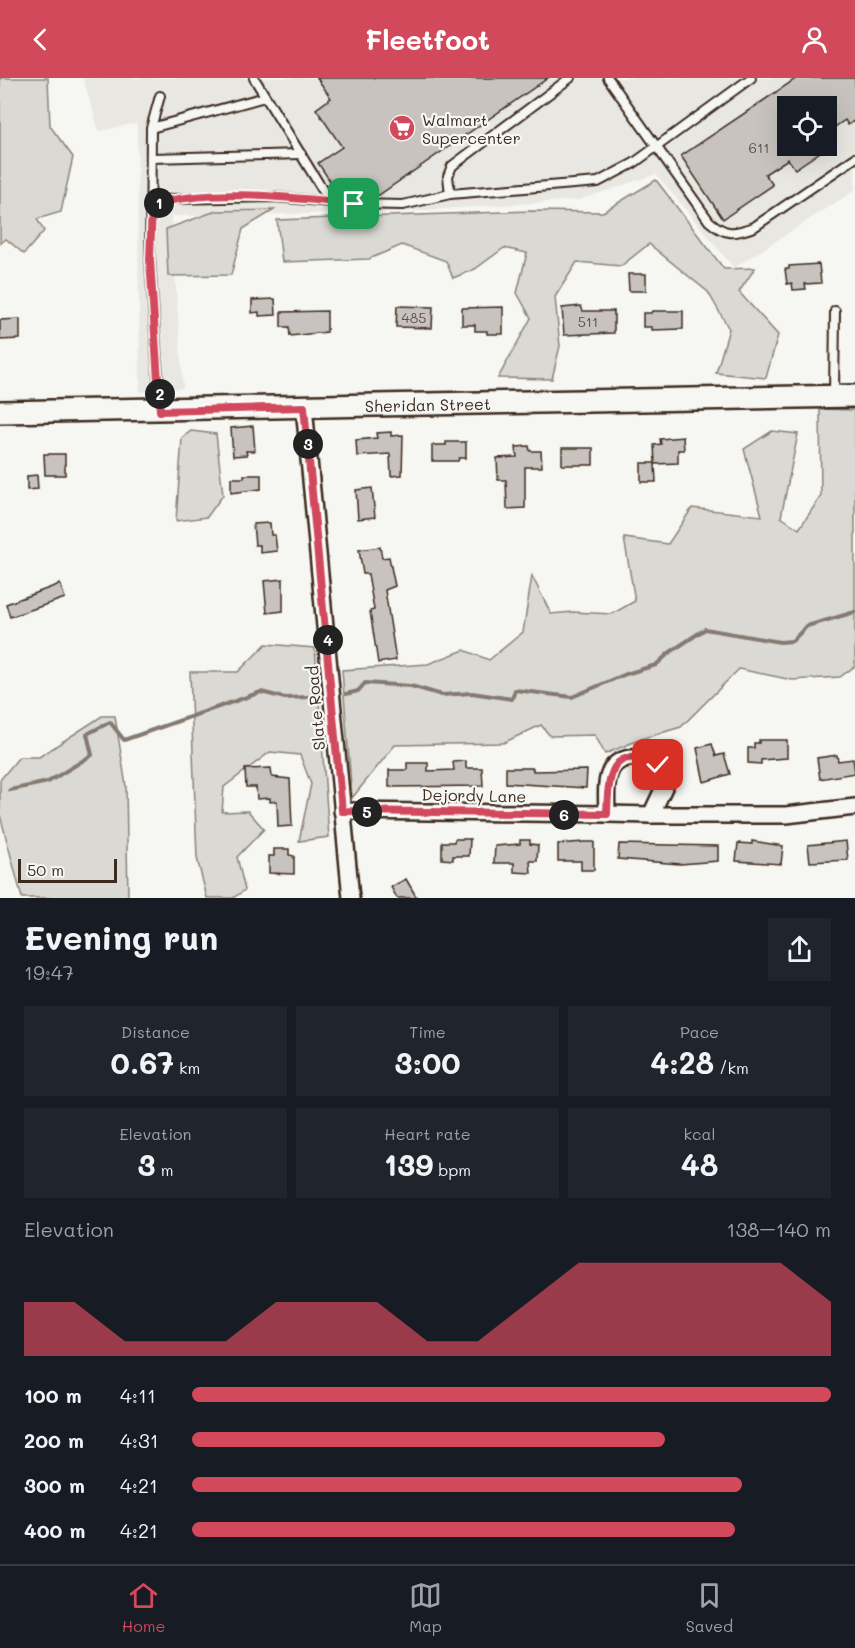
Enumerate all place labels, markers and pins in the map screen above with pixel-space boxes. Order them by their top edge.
place label: Walmart Supercenter [422,109,521,148]
supermarket icon: Walmart Supercenter [387,113,417,143]
pin [328,178,379,229]
pin: 1 [144,188,174,218]
pin: 2 [145,379,175,409]
pin: 3 [293,429,323,459]
pin: 4 [313,625,343,655]
pin [632,739,683,790]
pin: 5 [352,797,382,827]
pin: 6 [549,800,579,830]

